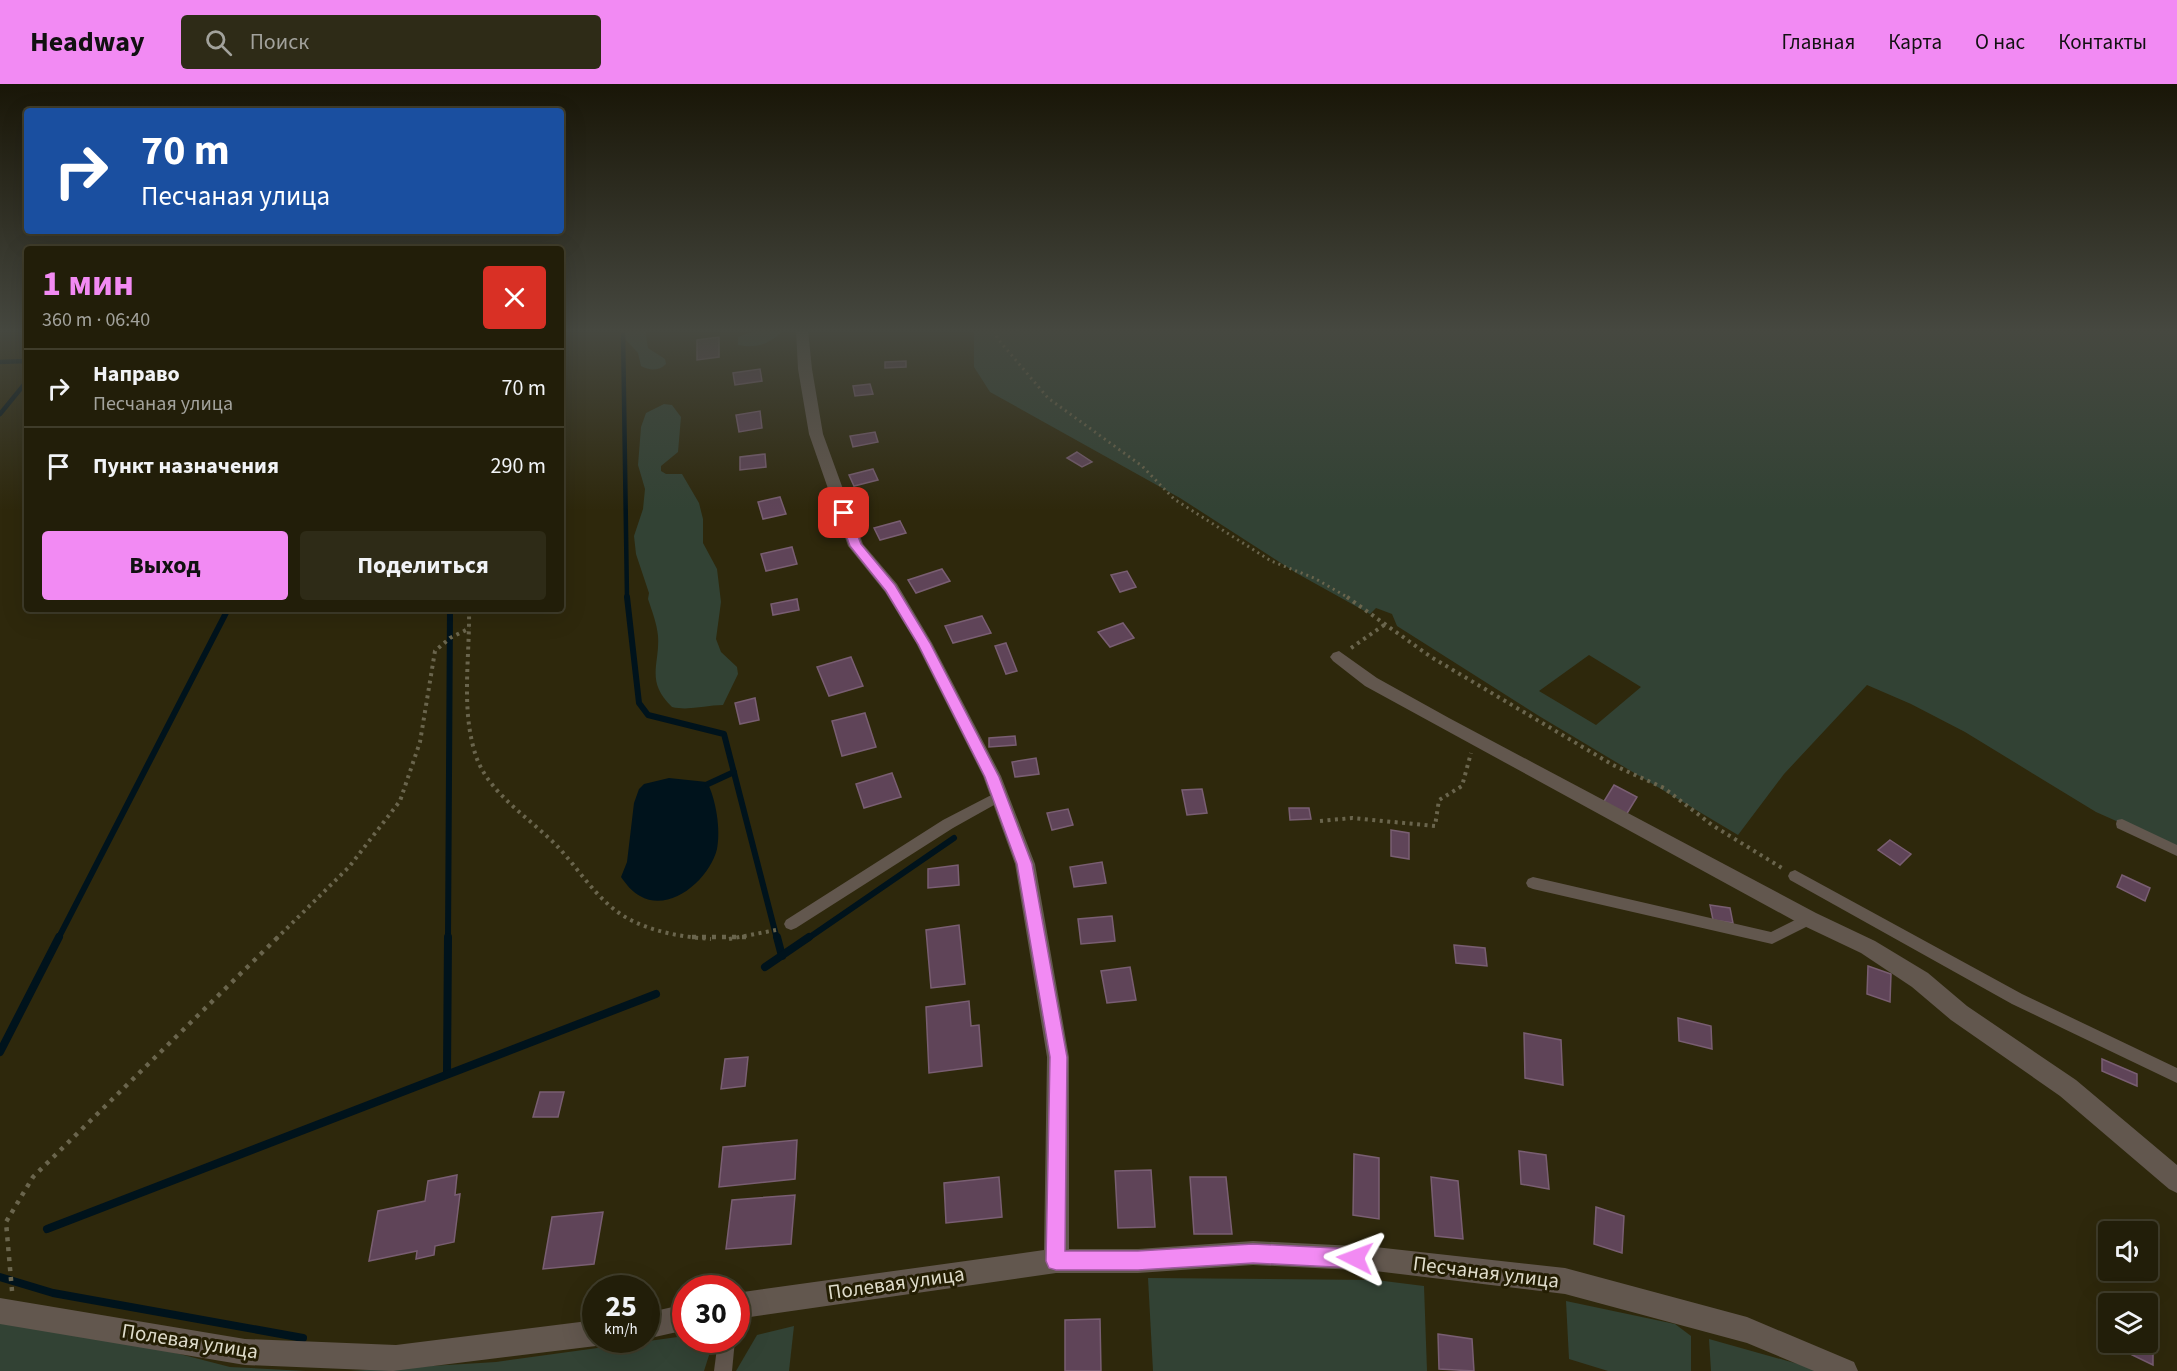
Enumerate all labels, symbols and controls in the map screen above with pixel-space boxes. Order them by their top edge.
search box [181,15,601,69]
text: Headway [30,22,145,62]
icon: search [202,26,235,59]
text: Поиск [250,26,309,58]
text: Главная [1782,27,1855,57]
text: Карта [1888,27,1942,57]
text: О нас [1975,27,2025,57]
text: Контакты [2058,27,2147,57]
text: 70 m [141,121,230,181]
icon: right [42,132,120,210]
text: Песчаная улица [141,177,330,216]
text: 1 мин [42,258,134,309]
button: close [483,266,546,329]
text: 360 m · 06:40 [42,306,150,334]
text: Направо [93,358,180,390]
icon: right [42,372,75,405]
text: 70 m [501,372,546,404]
text: Песчаная улица [93,390,233,418]
icon: arrive [42,450,75,483]
text: Пункт назначения [93,450,279,482]
text: 290 m [491,450,546,482]
pin [818,487,869,538]
icon: arrive [827,496,860,529]
button: Выход [42,531,288,600]
button: Поделиться [300,531,546,600]
map controls [2098,1221,2158,1353]
button: sound [2098,1221,2158,1281]
position arrow [1323,1226,1387,1290]
street label: Песчаная улица [1411,1248,1561,1296]
street label: Полевая улица [826,1259,966,1307]
speed limit sign: 30 [672,1275,750,1353]
text: 25 [605,1285,637,1328]
button: layers [2098,1293,2158,1353]
street label: Полевая улица [120,1315,260,1367]
text: km/h [604,1319,638,1340]

